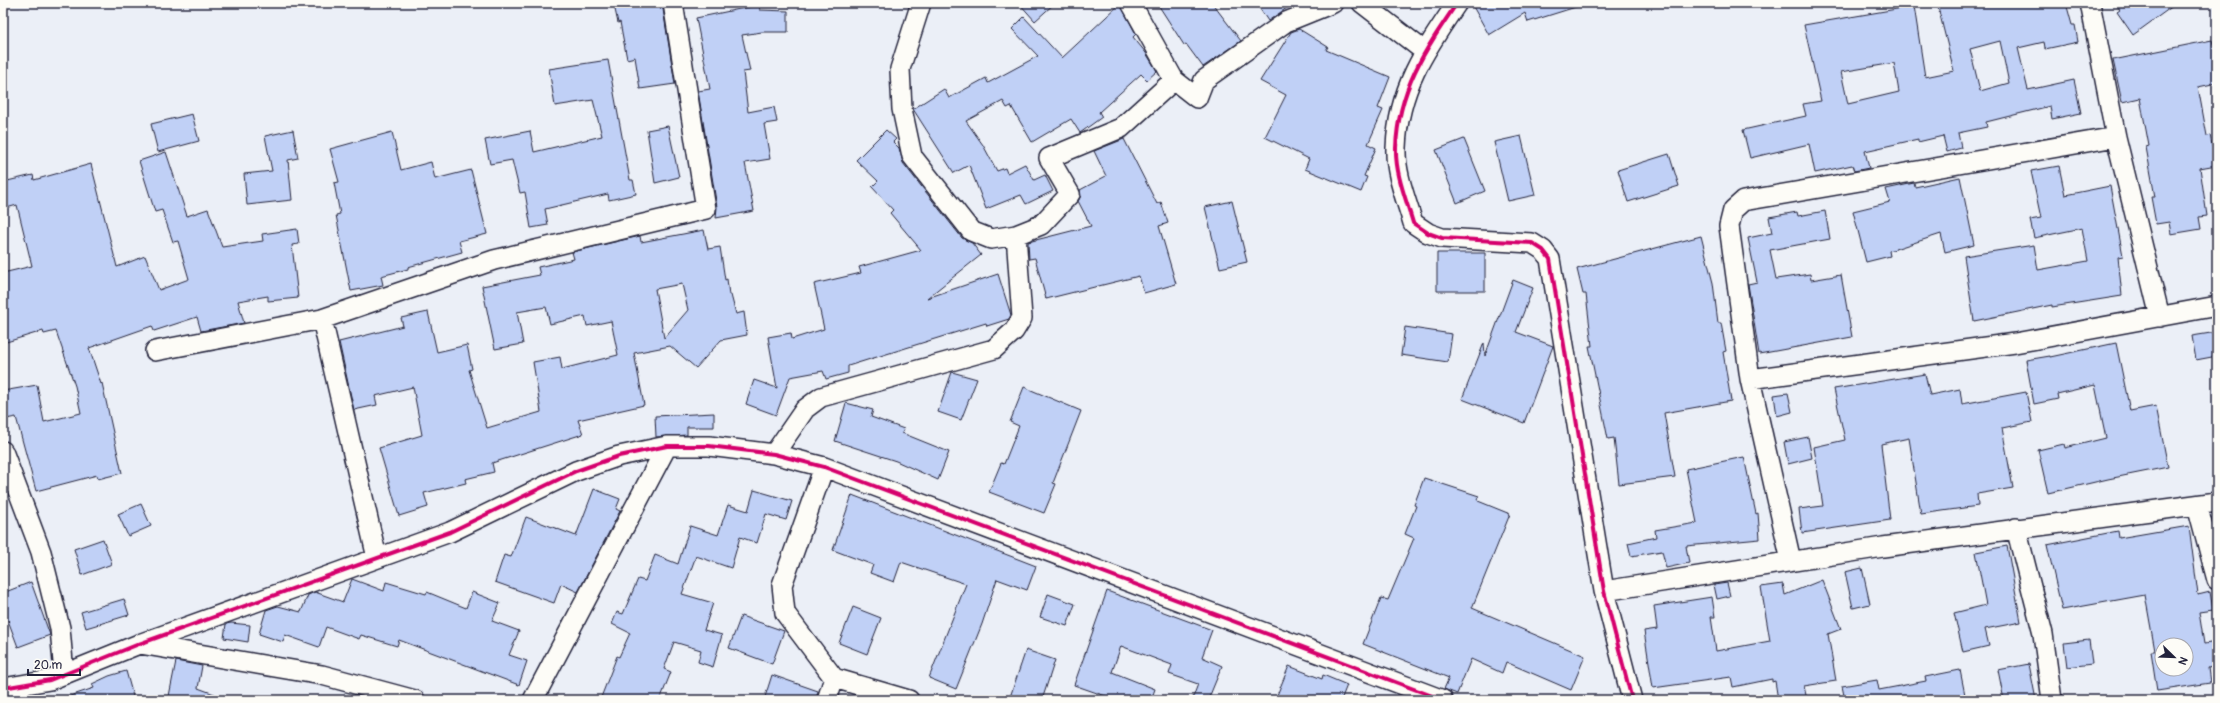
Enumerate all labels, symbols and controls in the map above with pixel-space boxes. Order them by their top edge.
north arrow [2154,637,2194,677]
scale bar [28,651,80,677]
text: N [2175,655,2190,667]
text: 20 m [34,658,63,673]

